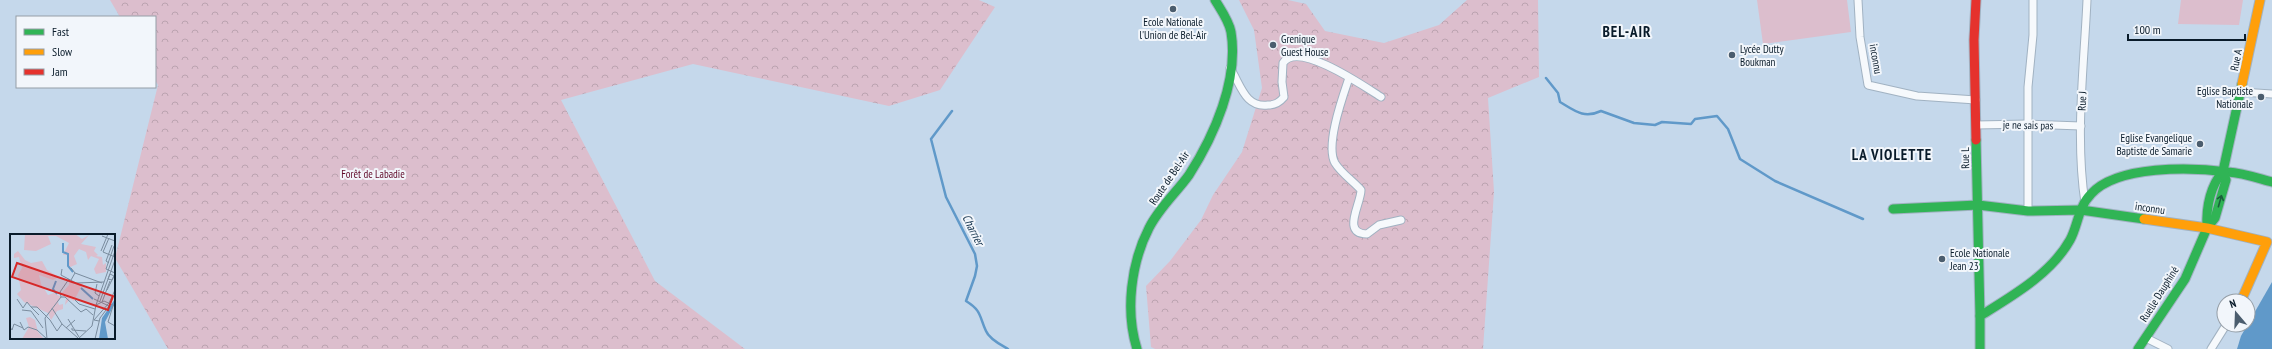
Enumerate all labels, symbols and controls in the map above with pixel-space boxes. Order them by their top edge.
marker: Ecole Nationale l'Union de Bel-Air [1168,4,1178,14]
place label: Ecole Nationale l'Union de Bel-Air [1139,15,1207,42]
legend [16,16,156,88]
scale bar [2128,16,2245,42]
district label: BEL-AIR [1602,22,1652,41]
text: 100 m [2134,22,2161,37]
text: Fast [52,24,70,39]
place label: Grenique Guest House [1281,32,1329,59]
marker: Grenique Guest House [1268,40,1278,50]
place label: Lycée Dutty Boukman [1740,42,1784,69]
street label: inconnu [1866,43,1886,75]
text: Slow [52,44,73,59]
street label: Rue A [2227,47,2245,72]
marker: Lycée Dutty Boukman [1727,50,1737,60]
text: Jam [51,64,68,79]
place label: Eglise Baptiste Nationale [2197,84,2253,111]
street label: Rue J [2074,91,2090,111]
marker: Eglise Baptiste Nationale [2256,92,2266,102]
street label: je ne sais pas [2003,118,2054,132]
place label: Eglise Evangelique Baptiste de Samarie [2116,131,2192,158]
marker: Eglise Evangelique Baptiste de Samarie [2195,139,2205,149]
district label: LA VIOLETTE [1852,145,1932,164]
street label: Rue L [1958,147,1972,169]
street label: Route de Bel-Air [1146,148,1192,208]
park label: Forêt de Labadie [341,167,405,181]
one-way arrow [2217,195,2224,208]
street label: inconnu [2134,199,2166,217]
water label: Charrier [959,212,988,249]
inset map [10,234,115,339]
place label: Ecole Nationale Jean 23 [1949,246,2010,273]
marker: Ecole Nationale Jean 23 [1937,254,1947,264]
street label: Ruelle Dauphiné [2136,263,2182,324]
north arrow [2216,293,2256,333]
text: N [2228,296,2238,311]

